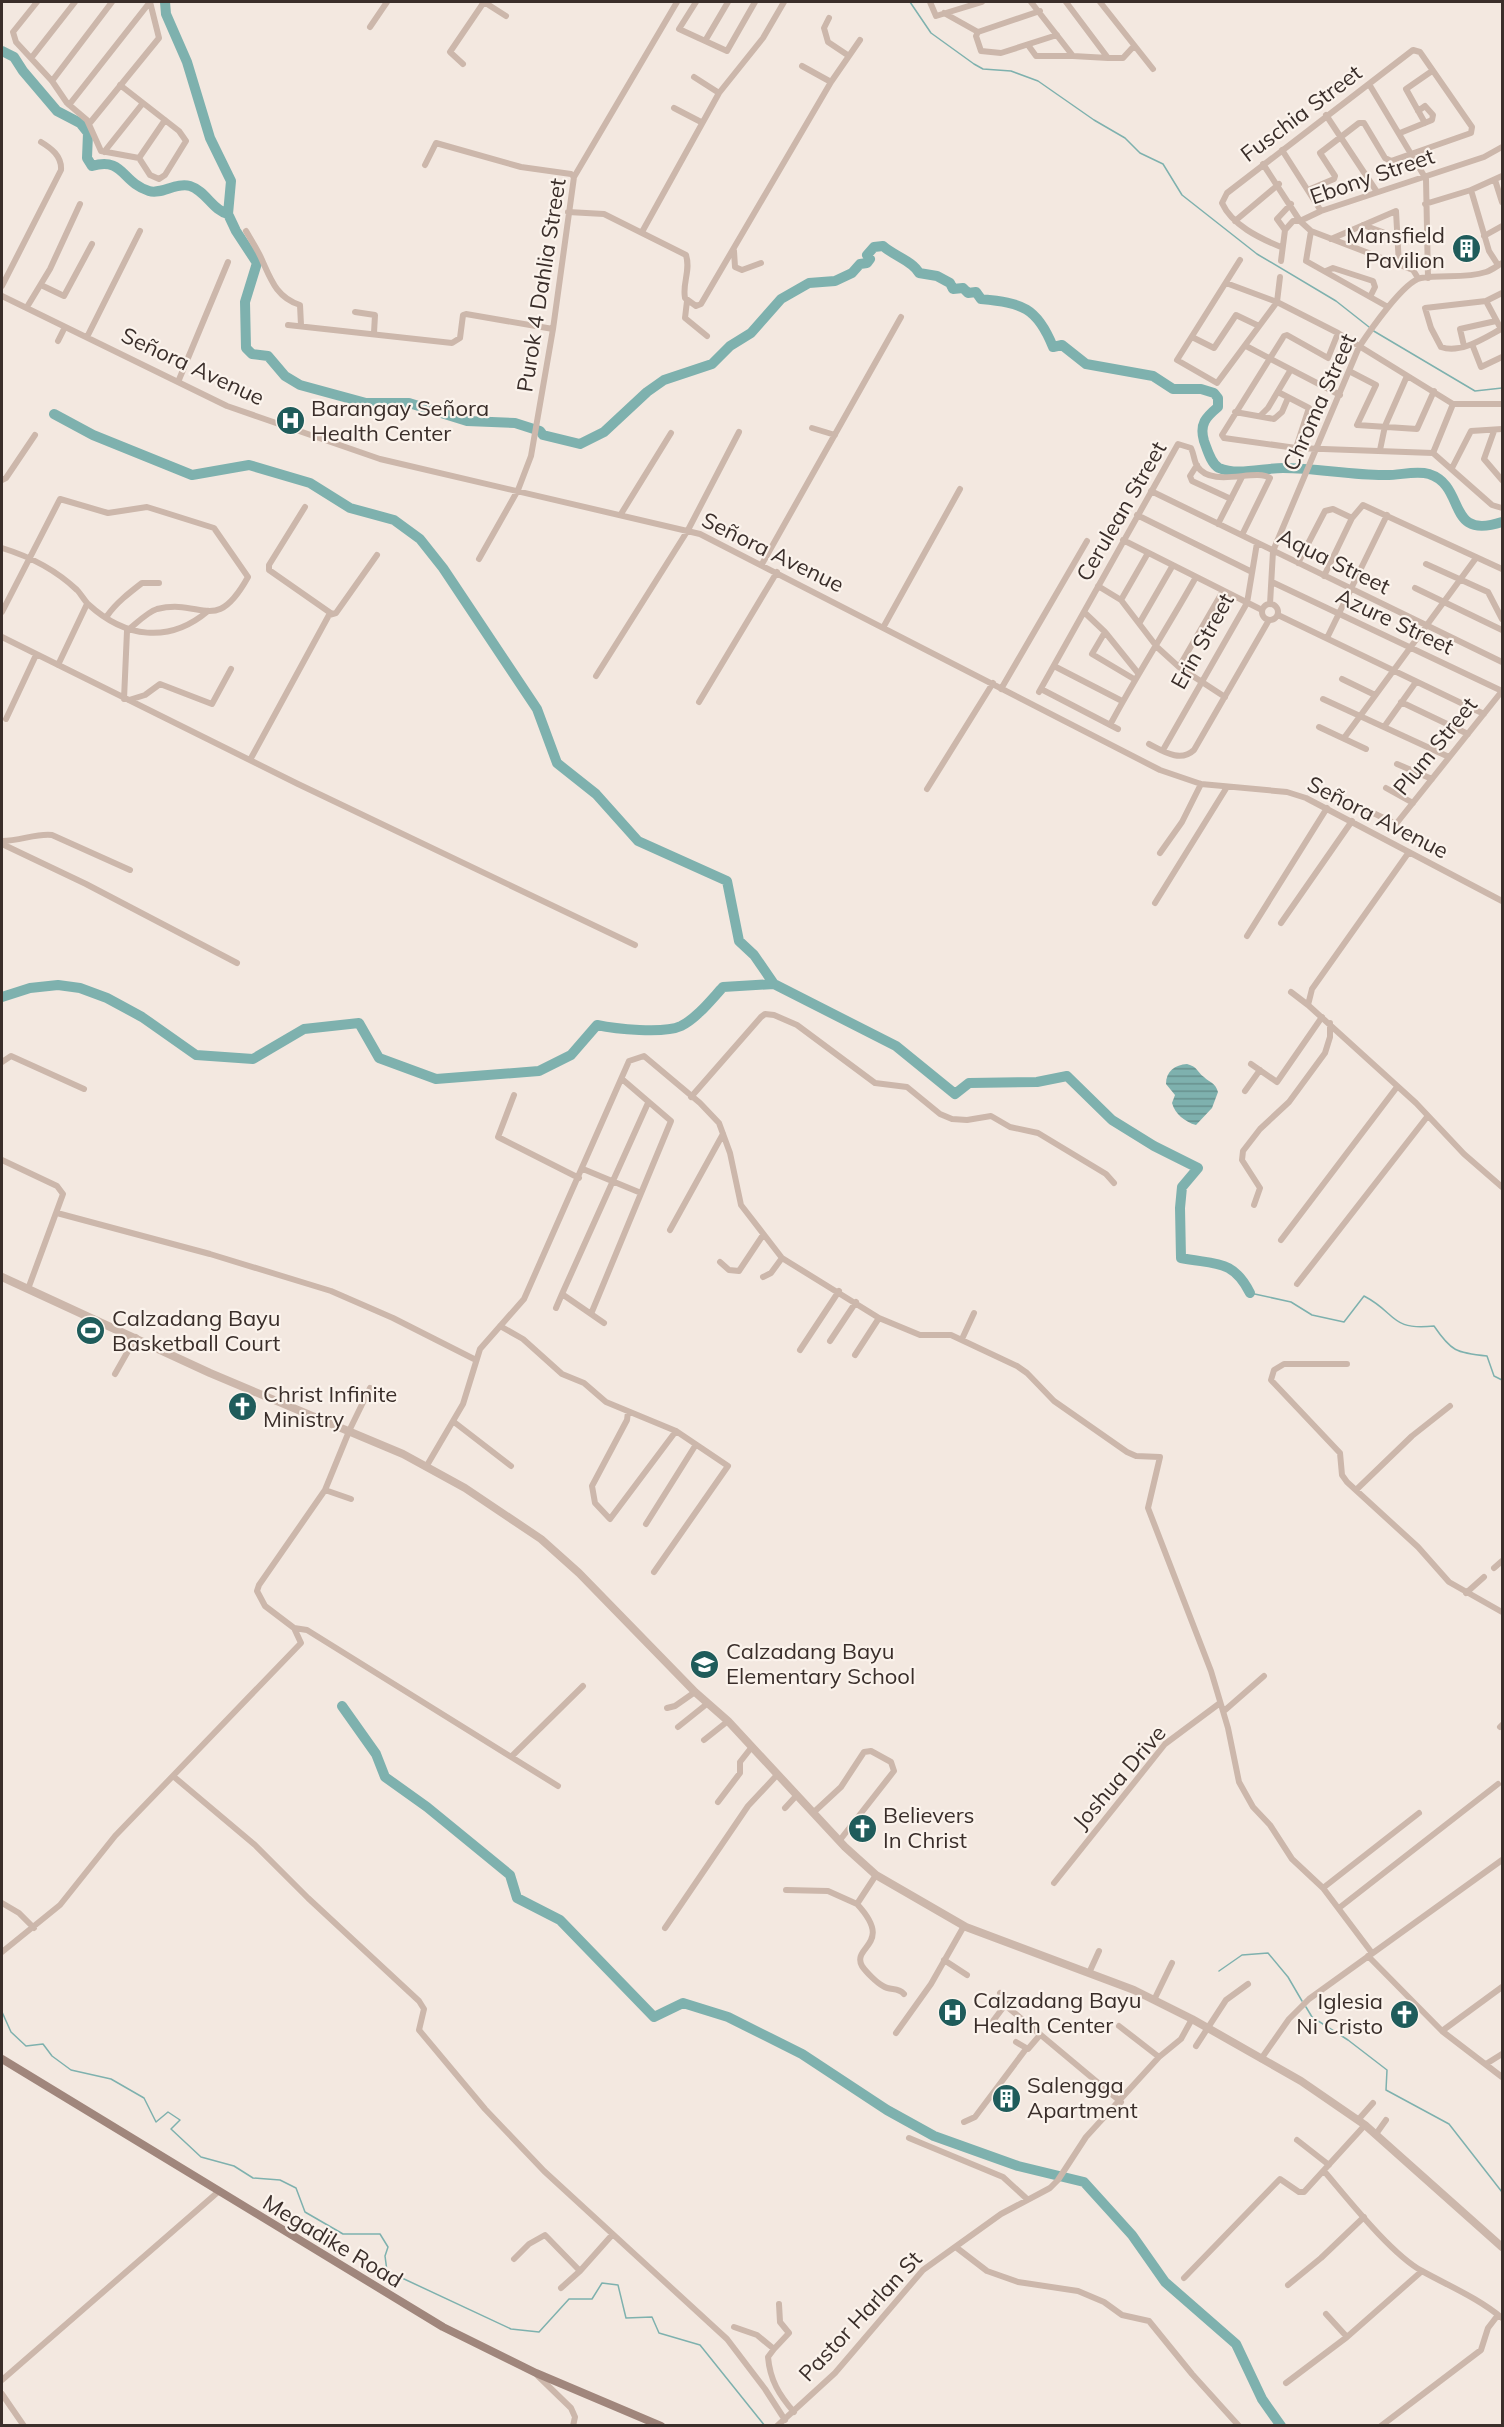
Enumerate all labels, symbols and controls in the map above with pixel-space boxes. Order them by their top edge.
street label: Fuschia Street [1235,58,1367,168]
street label: Ebony Street [1306,142,1438,210]
street label: Purok 4 Dahlia Street [510,176,572,394]
place label: Mansfield Pavilion [1346,221,1445,274]
building icon: Mansfield Pavilion [1450,232,1482,264]
street label: Señora Avenue [117,321,269,411]
street label: Chroma Street [1276,329,1362,475]
place label: Barangay Señora Health Center [311,394,489,447]
hospital icon: Barangay Señora Health Center [274,405,306,437]
street label: Cerulean Street [1070,436,1172,586]
street label: Señora Avenue [697,506,849,598]
street label: Aqua Street [1273,522,1395,600]
street label: Azure Street [1332,582,1459,661]
street label: Erin Street [1164,588,1240,694]
street label: Plum Street [1387,691,1483,801]
street label: Señora Avenue [1303,769,1453,865]
place label: Calzadang Bayu Basketball Court [112,1304,280,1357]
sports icon: Calzadang Bayu Basketball Court [75,1315,107,1347]
place label: Christ Infinite Ministry [263,1380,397,1433]
church icon: Christ Infinite Ministry [226,1391,258,1423]
place label: Calzadang Bayu Elementary School [726,1637,915,1690]
school or university icon: Calzadang Bayu Elementary School [689,1648,721,1680]
street label: Joshua Drive [1066,1719,1172,1835]
place label: Believers In Christ [883,1801,975,1854]
church icon: Believers In Christ [846,1812,878,1844]
place label: Calzadang Bayu Health Center [973,1986,1141,2039]
place label: Iglesia Ni Cristo [1296,1987,1383,2040]
hospital icon: Calzadang Bayu Health Center [936,1997,968,2029]
church icon: Iglesia Ni Cristo [1388,1998,1420,2030]
place label: Salengga Apartment [1027,2071,1138,2124]
building icon: Salengga Apartment [990,2082,1022,2114]
street label: Megadike Road [258,2188,408,2294]
street label: Pastor Harlan St [792,2245,928,2387]

